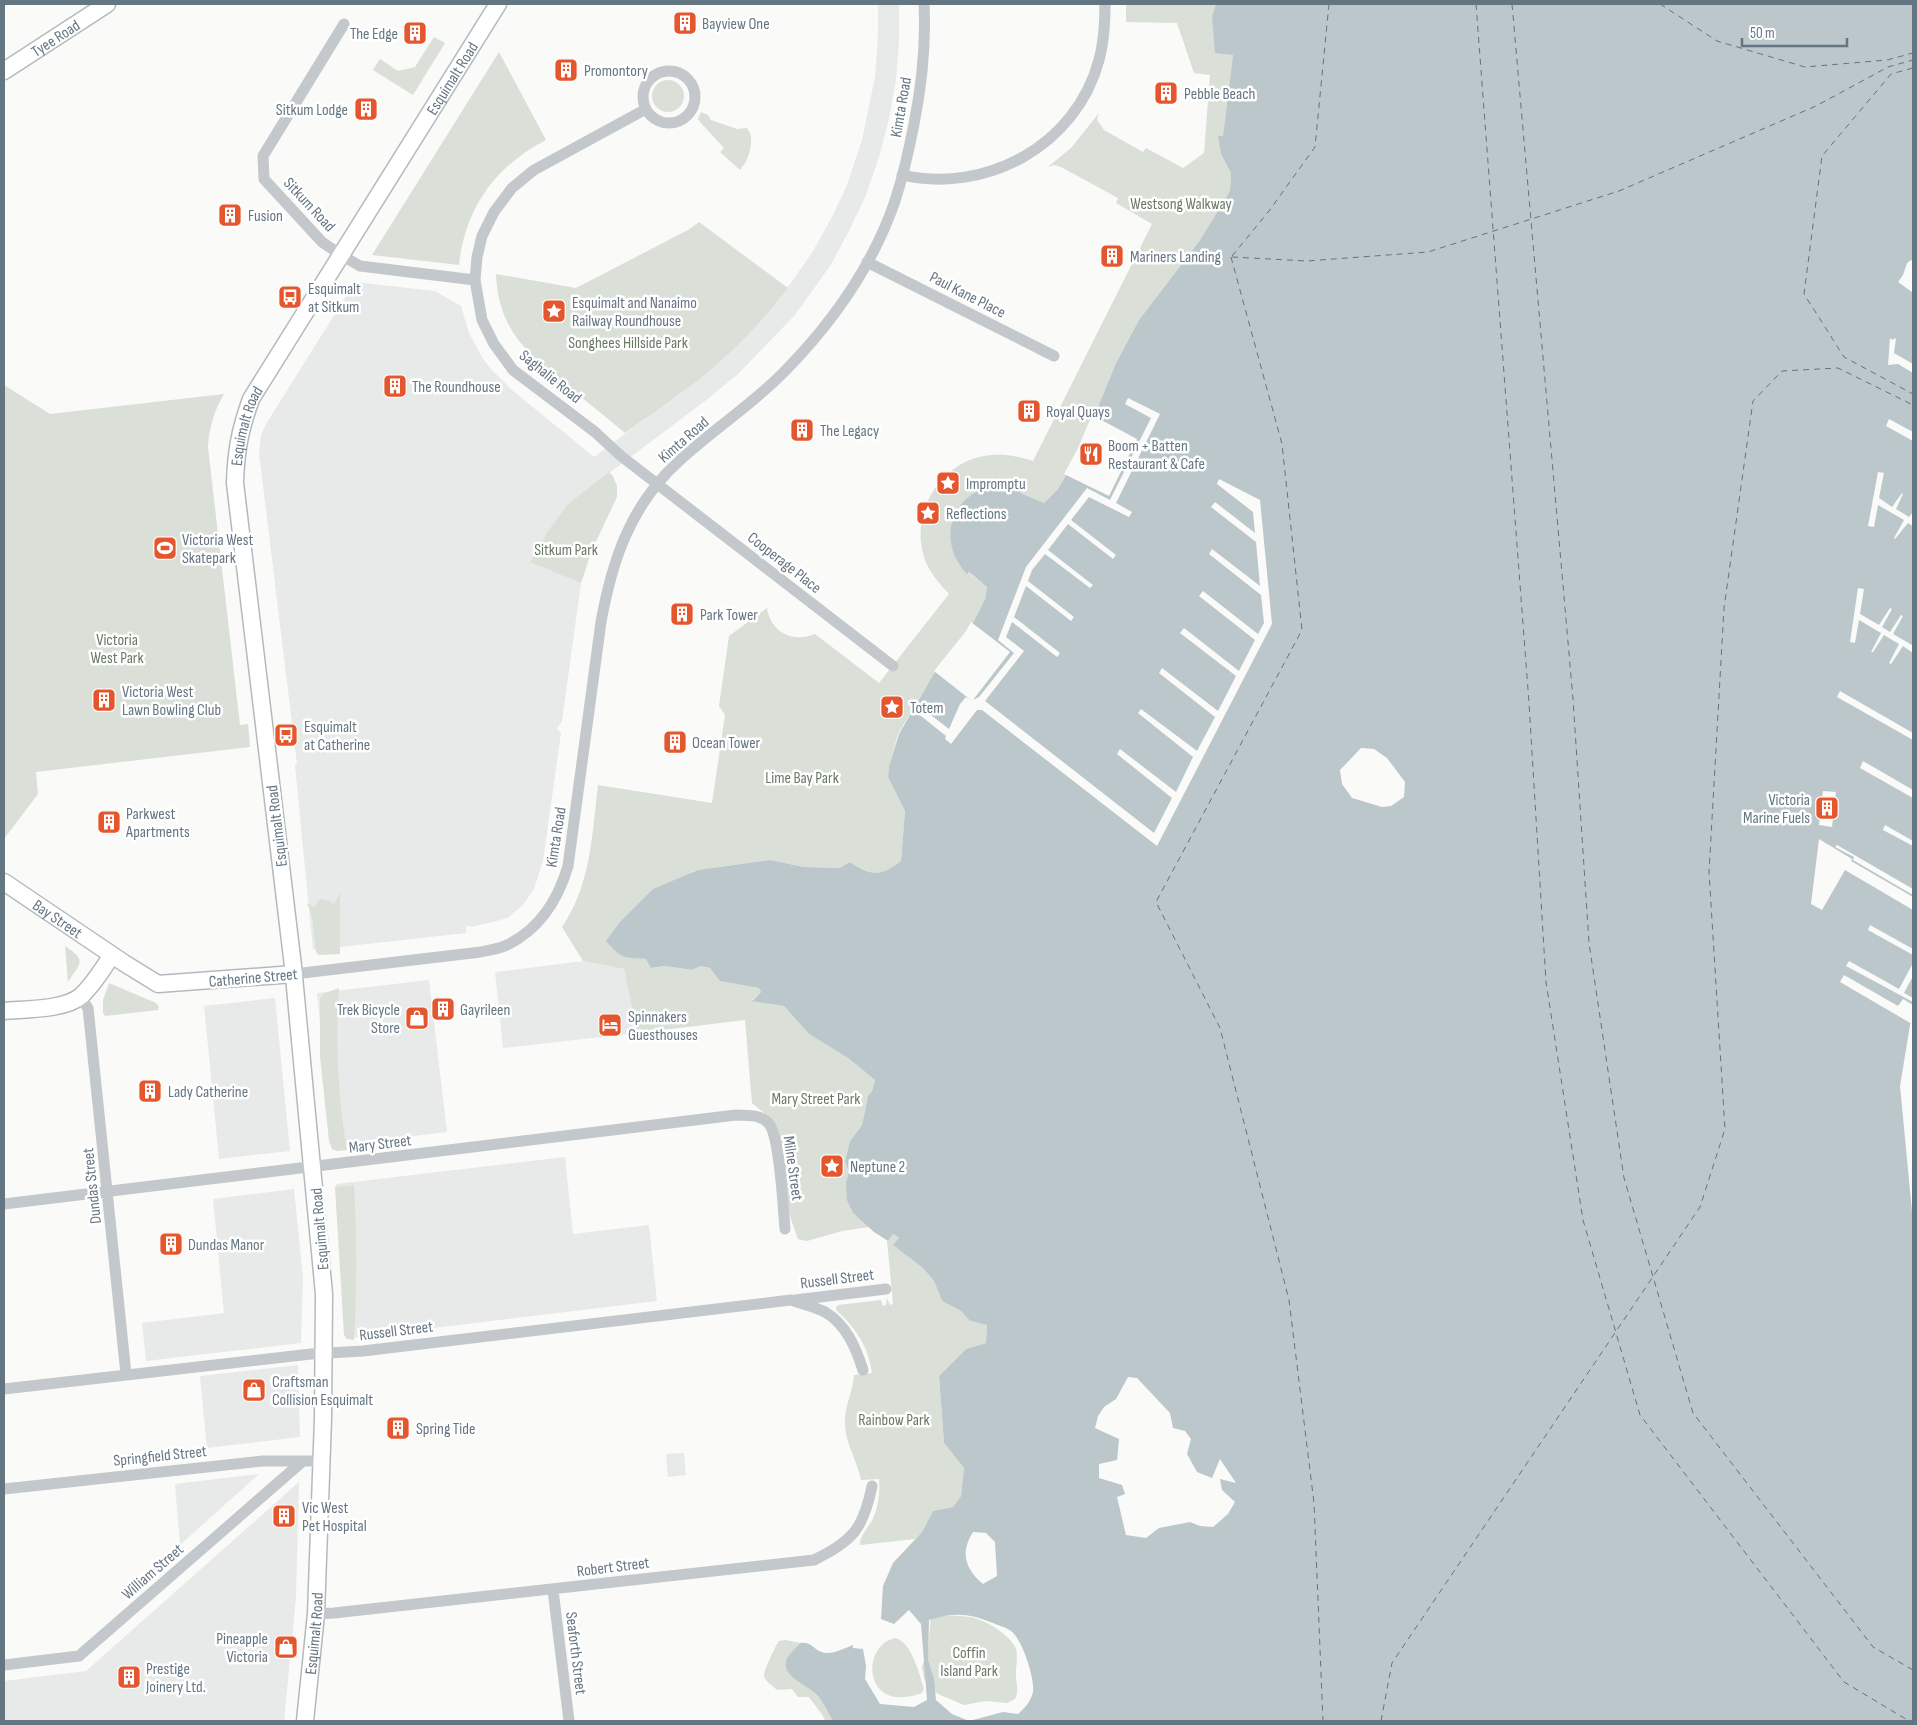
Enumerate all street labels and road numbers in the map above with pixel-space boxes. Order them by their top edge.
street label: Tyee Road [28,16,84,62]
street label: Esquimalt Road [423,39,483,119]
street label: Kimta Road [887,76,916,139]
street label: Sitkum Road [279,174,339,236]
street label: Paul Kane Place [926,268,1008,323]
street label: Saghalie Road [515,346,585,408]
street label: Esquimalt Road [228,383,268,467]
street label: Kimta Road [655,413,713,467]
street label: Cooperage Place [743,528,825,598]
street label: Esquimalt Road [263,784,292,868]
street label: Kimta Road [542,806,571,869]
street label: Bay Street [29,896,86,943]
street label: Catherine Street [208,965,298,992]
street label: Mary Street [348,1131,413,1158]
street label: Milne Street [779,1135,806,1202]
street label: Dundas Street [79,1147,106,1225]
street label: Esquimalt Road [307,1187,334,1271]
street label: Russell Street [799,1266,875,1293]
street label: Russell Street [358,1318,434,1345]
street label: Springfield Street [113,1442,208,1471]
street label: William Street [118,1540,188,1604]
street label: Robert Street [576,1554,651,1581]
street label: Esquimalt Road [302,1592,328,1675]
street label: Seaforth Street [561,1611,590,1696]

